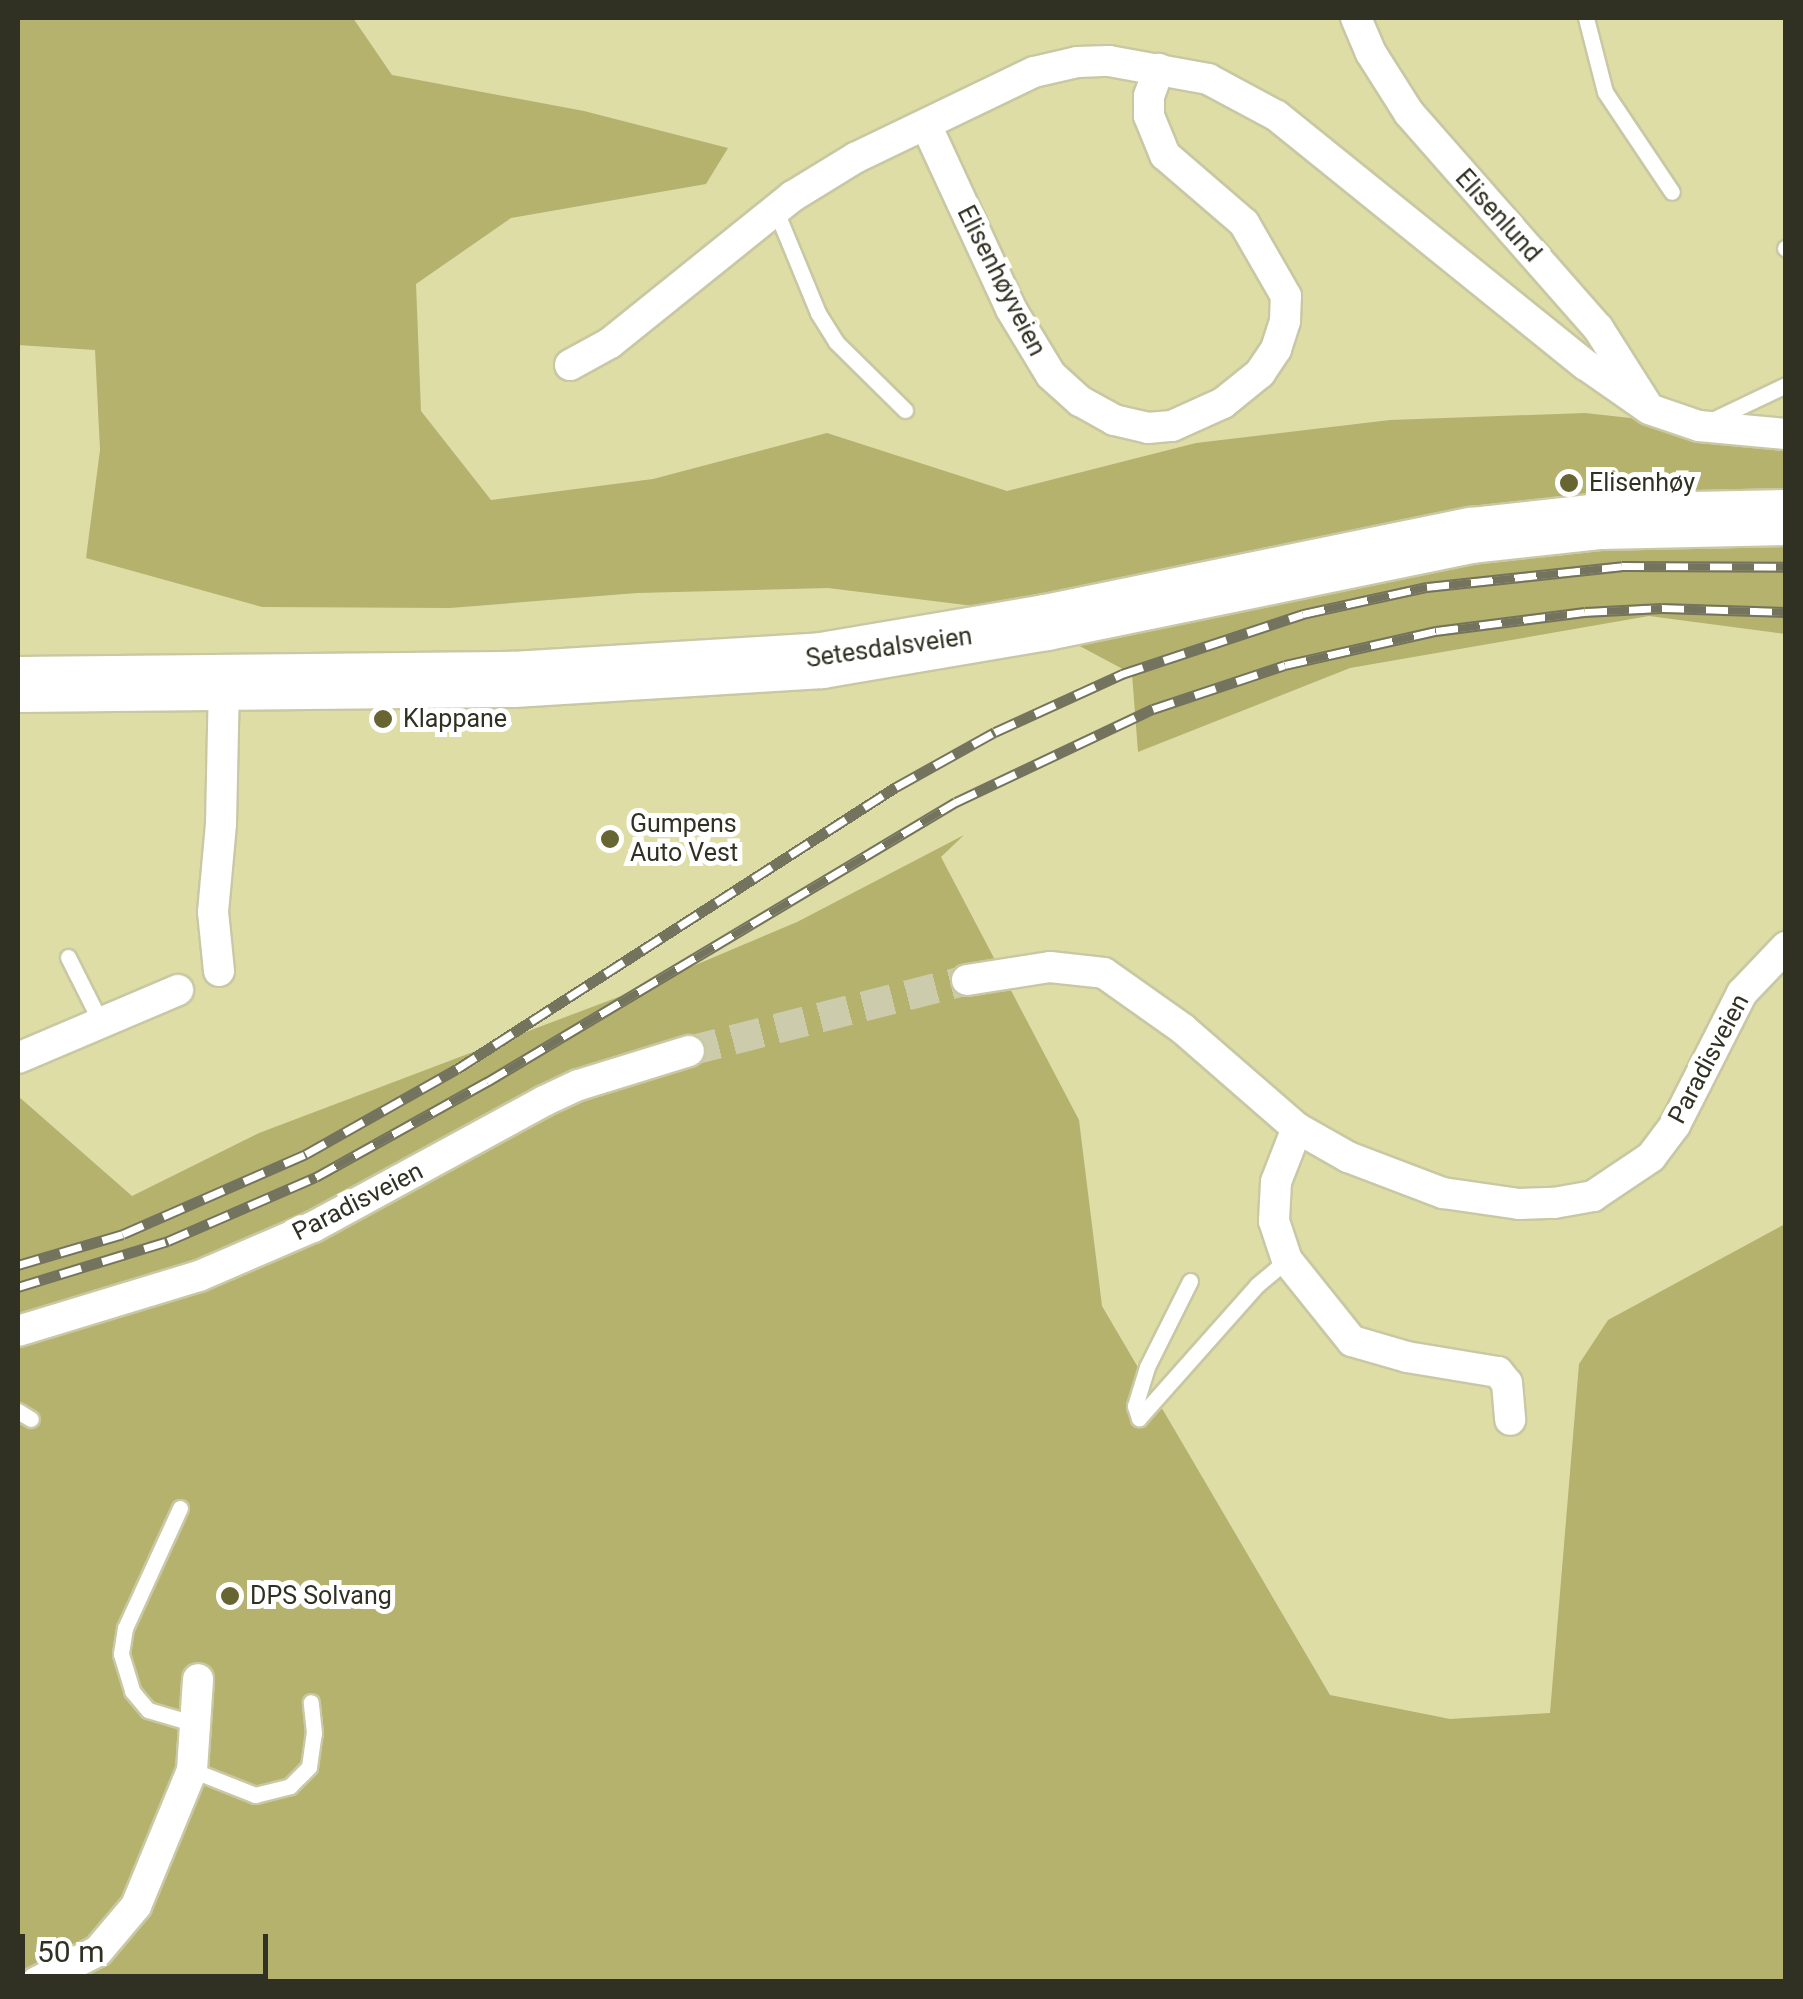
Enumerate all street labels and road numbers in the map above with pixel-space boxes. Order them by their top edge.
street label: Elisenlund [1449,164,1547,268]
street label: Elisenhøyveien [950,201,1052,361]
street label: Setesdalsveien [804,621,974,675]
street label: Paradisveien [1662,989,1756,1129]
street label: Paradisveien [288,1156,428,1248]

